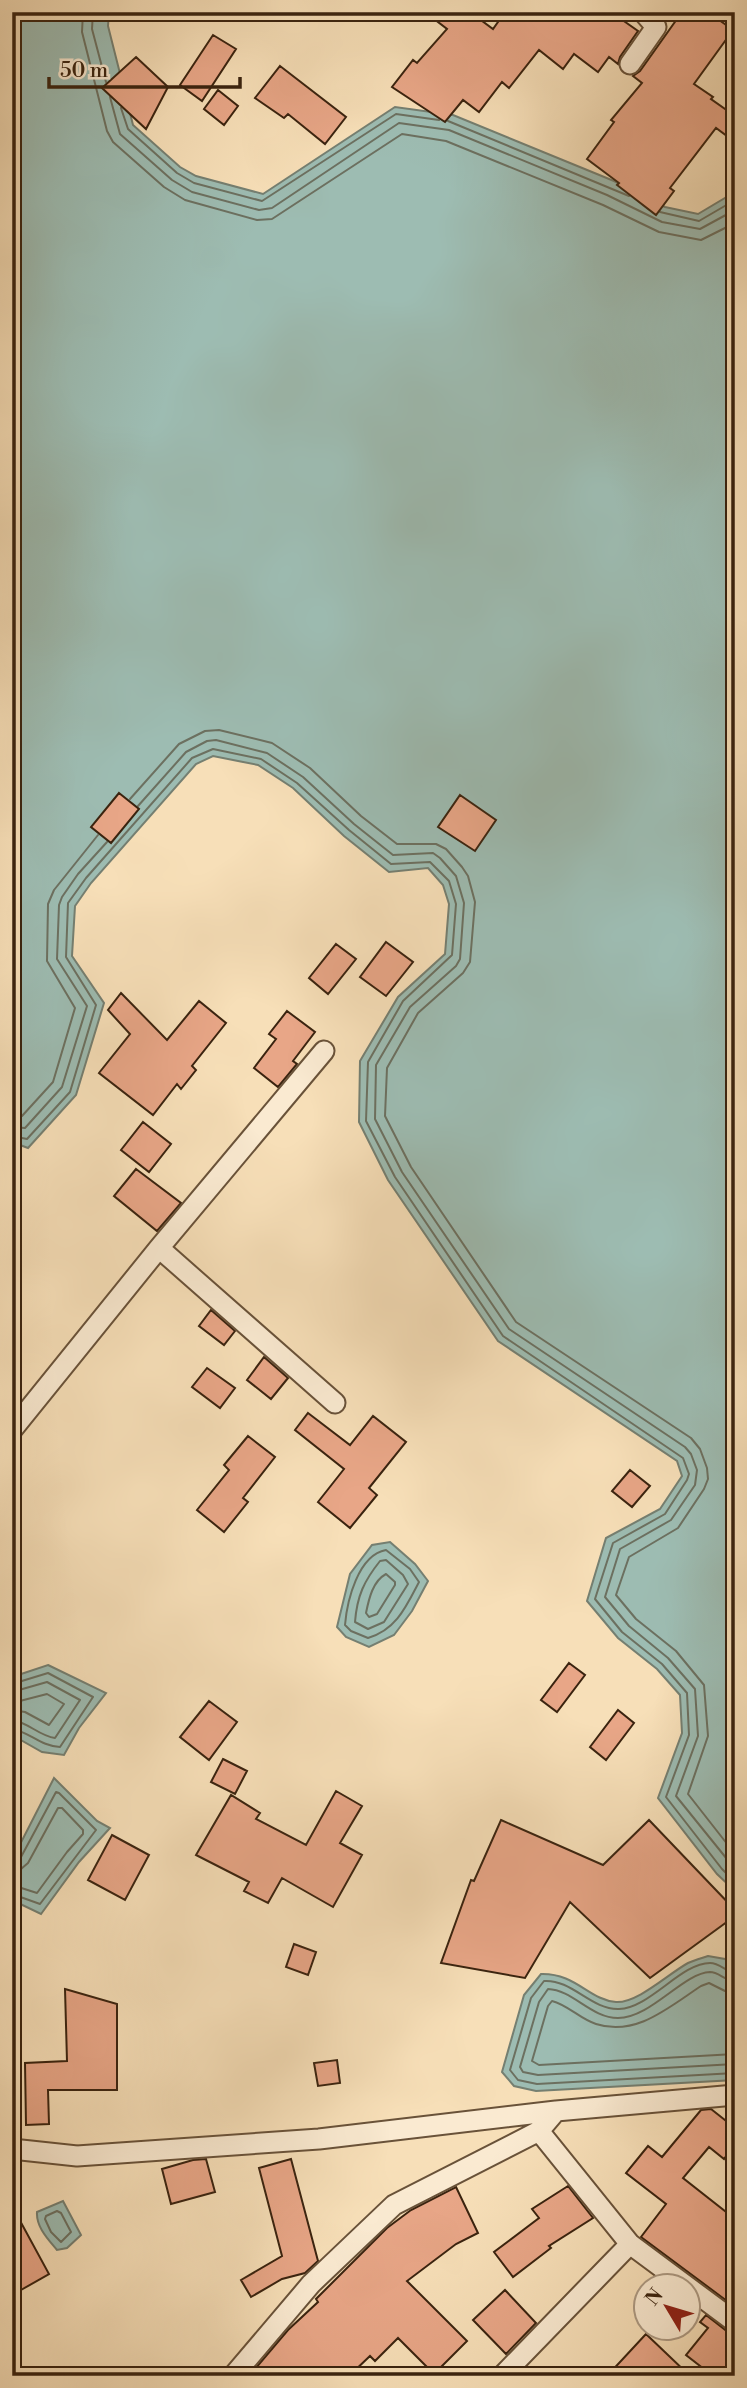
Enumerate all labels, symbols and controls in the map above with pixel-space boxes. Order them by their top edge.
scale bar [49,46,240,90]
text: 50 m [60,58,108,84]
north arrow [632,2272,702,2342]
text: N [640,2284,668,2310]

